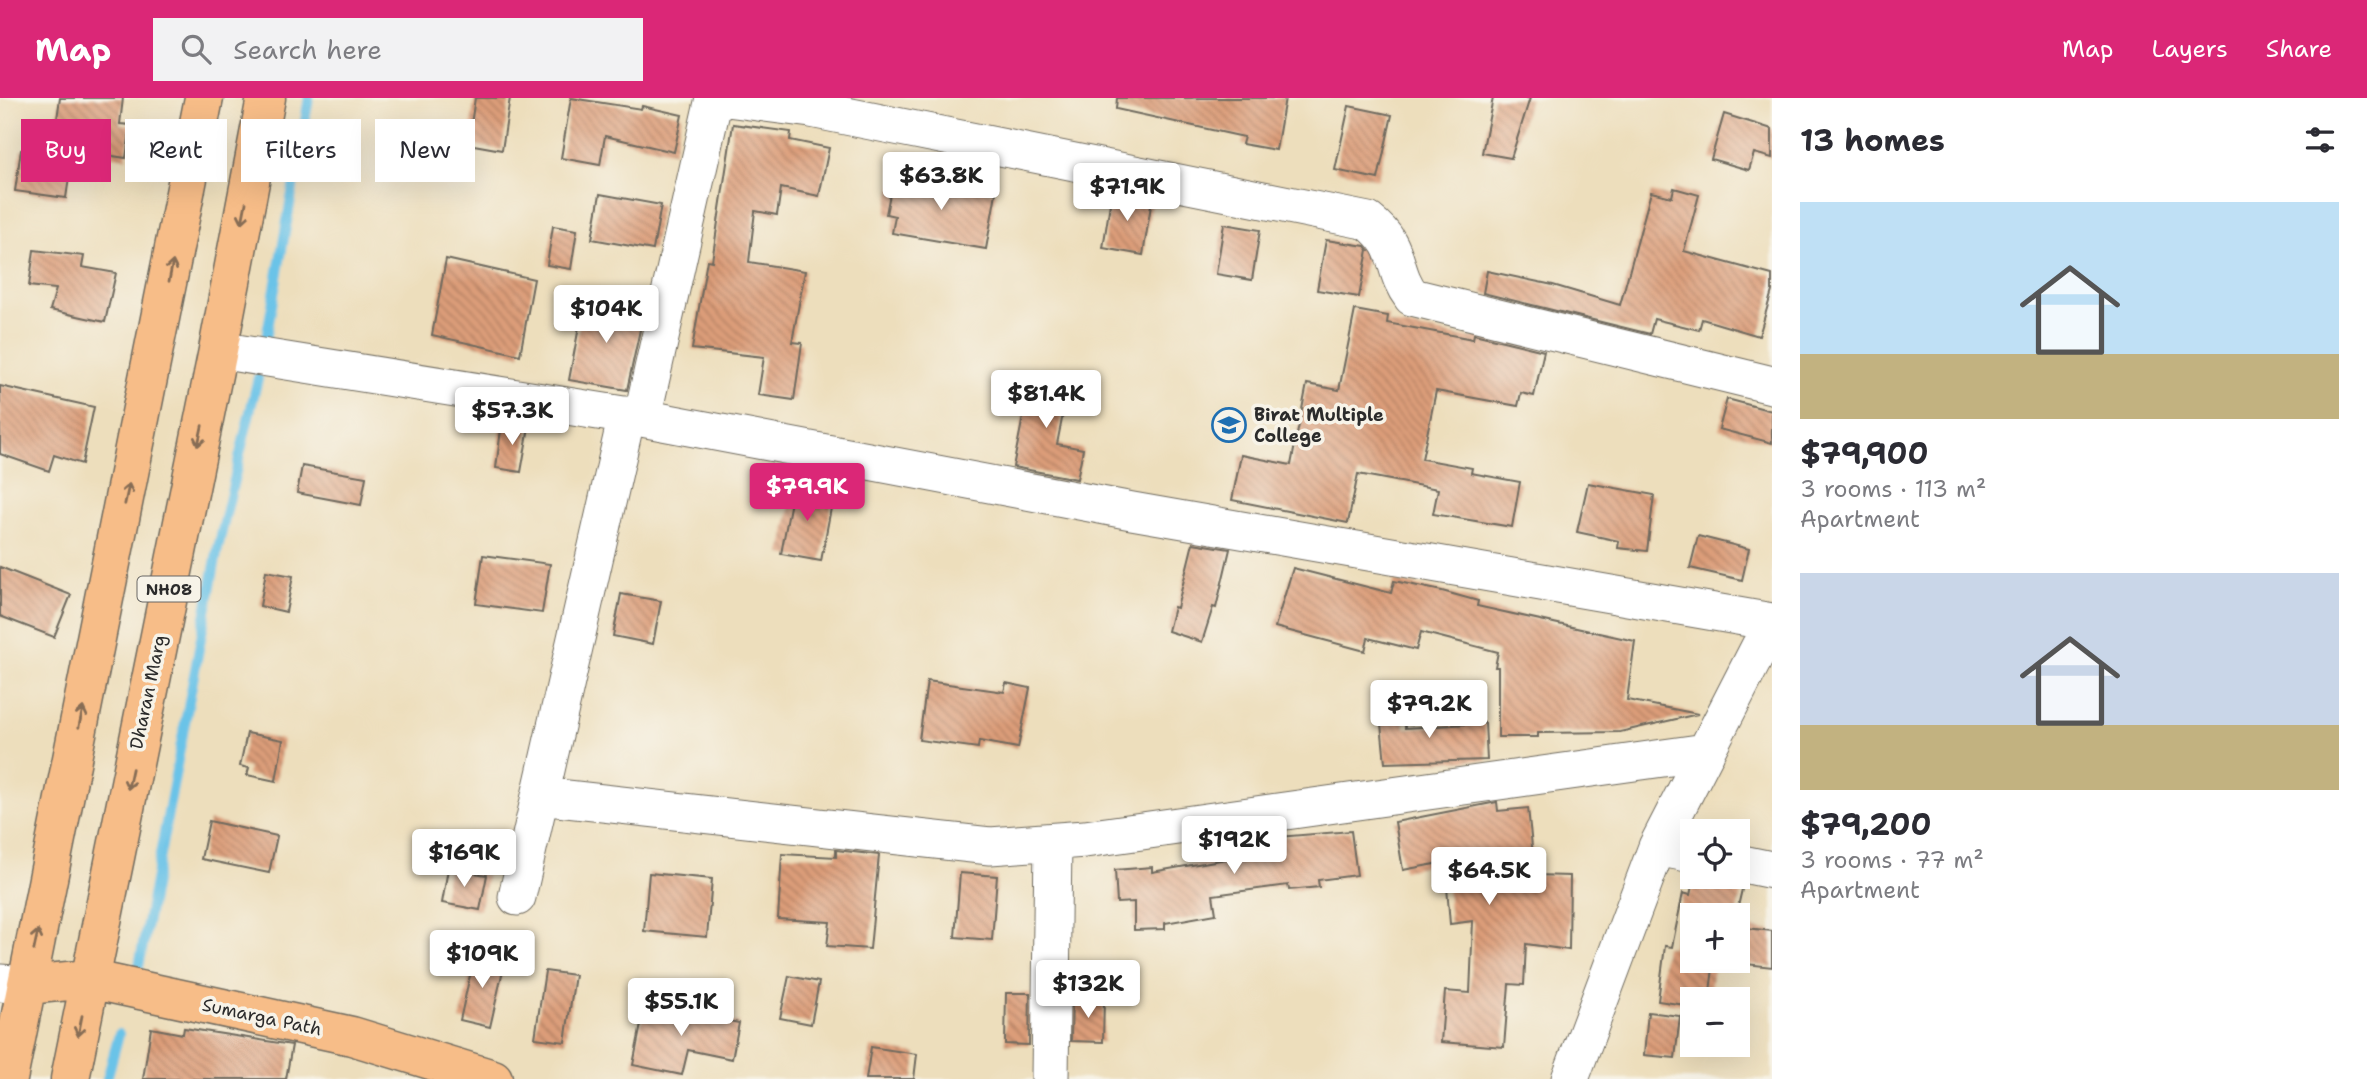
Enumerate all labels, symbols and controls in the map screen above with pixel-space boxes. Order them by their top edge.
search box [153,18,643,81]
text: Map [35,27,111,72]
icon: search [177,30,215,68]
text: Search here [233,32,382,67]
text: Map [2062,33,2113,65]
text: Layers [2151,33,2228,65]
text: Share [2266,33,2332,65]
chip: Buy [21,119,111,182]
chip: Rent [125,119,227,182]
chip: Filters [241,119,361,182]
chip: New [375,119,475,182]
text: 13 homes [1800,120,1945,161]
icon: filters [2301,121,2339,159]
pin: $63.8K [884,152,998,212]
text: $63.8K [899,160,983,190]
pin: $71.9K [1070,164,1184,223]
text: $71.9K [1089,171,1165,201]
one-way arrow [237,201,250,224]
icon: home [2007,247,2133,373]
one-way arrow [165,260,178,283]
pin: $104K [557,286,655,345]
text: $104K [570,293,642,323]
pin: $81.4K [989,370,1103,430]
text: $81.4K [1007,378,1085,408]
pin: $57.3K [455,388,569,447]
text: $57.3K [471,395,553,425]
place label: Birat Multiple College [1254,403,1384,448]
school or university icon: Birat Multiple College [1210,406,1248,444]
one-way arrow [193,424,207,447]
text: $79,900 [1800,433,1928,474]
pin: $79.9K [750,464,864,523]
text: $79.9K [766,471,848,501]
text: 3 rooms · 113 m² [1800,474,1986,504]
one-way arrow [120,483,134,506]
text: Apartment [1800,504,1920,534]
road number: NH08 [138,576,200,602]
icon: home [2007,618,2133,744]
street label: Dharan Marg [124,633,172,751]
pin: $79.2K [1372,680,1486,740]
text: $79.2K [1386,688,1472,718]
one-way arrow [75,706,89,729]
one-way arrow [122,767,136,790]
text: $79,200 [1800,804,1931,845]
pin: $192K [1185,816,1283,876]
map controls [1680,819,1750,1057]
button: locate [1680,819,1750,889]
text: $192K [1198,824,1270,854]
pin: $169K [415,830,513,889]
text: $169K [428,837,500,867]
text: 3 rooms · 77 m² [1800,845,1984,875]
pin: $64.5K [1432,848,1546,907]
text: $64.5K [1447,855,1531,885]
text: Apartment [1800,875,1920,905]
button: + [1680,903,1750,973]
one-way arrow [29,929,43,952]
pin: $109K [433,930,531,990]
text: $109K [446,938,518,968]
pin: $132K [1039,960,1137,1020]
text: $132K [1052,968,1124,998]
pin: $55.1K [624,978,738,1038]
text: $55.1K [644,986,718,1016]
button: − [1680,987,1750,1057]
street label: Sumarga Path [200,993,324,1041]
one-way arrow [73,1014,86,1037]

